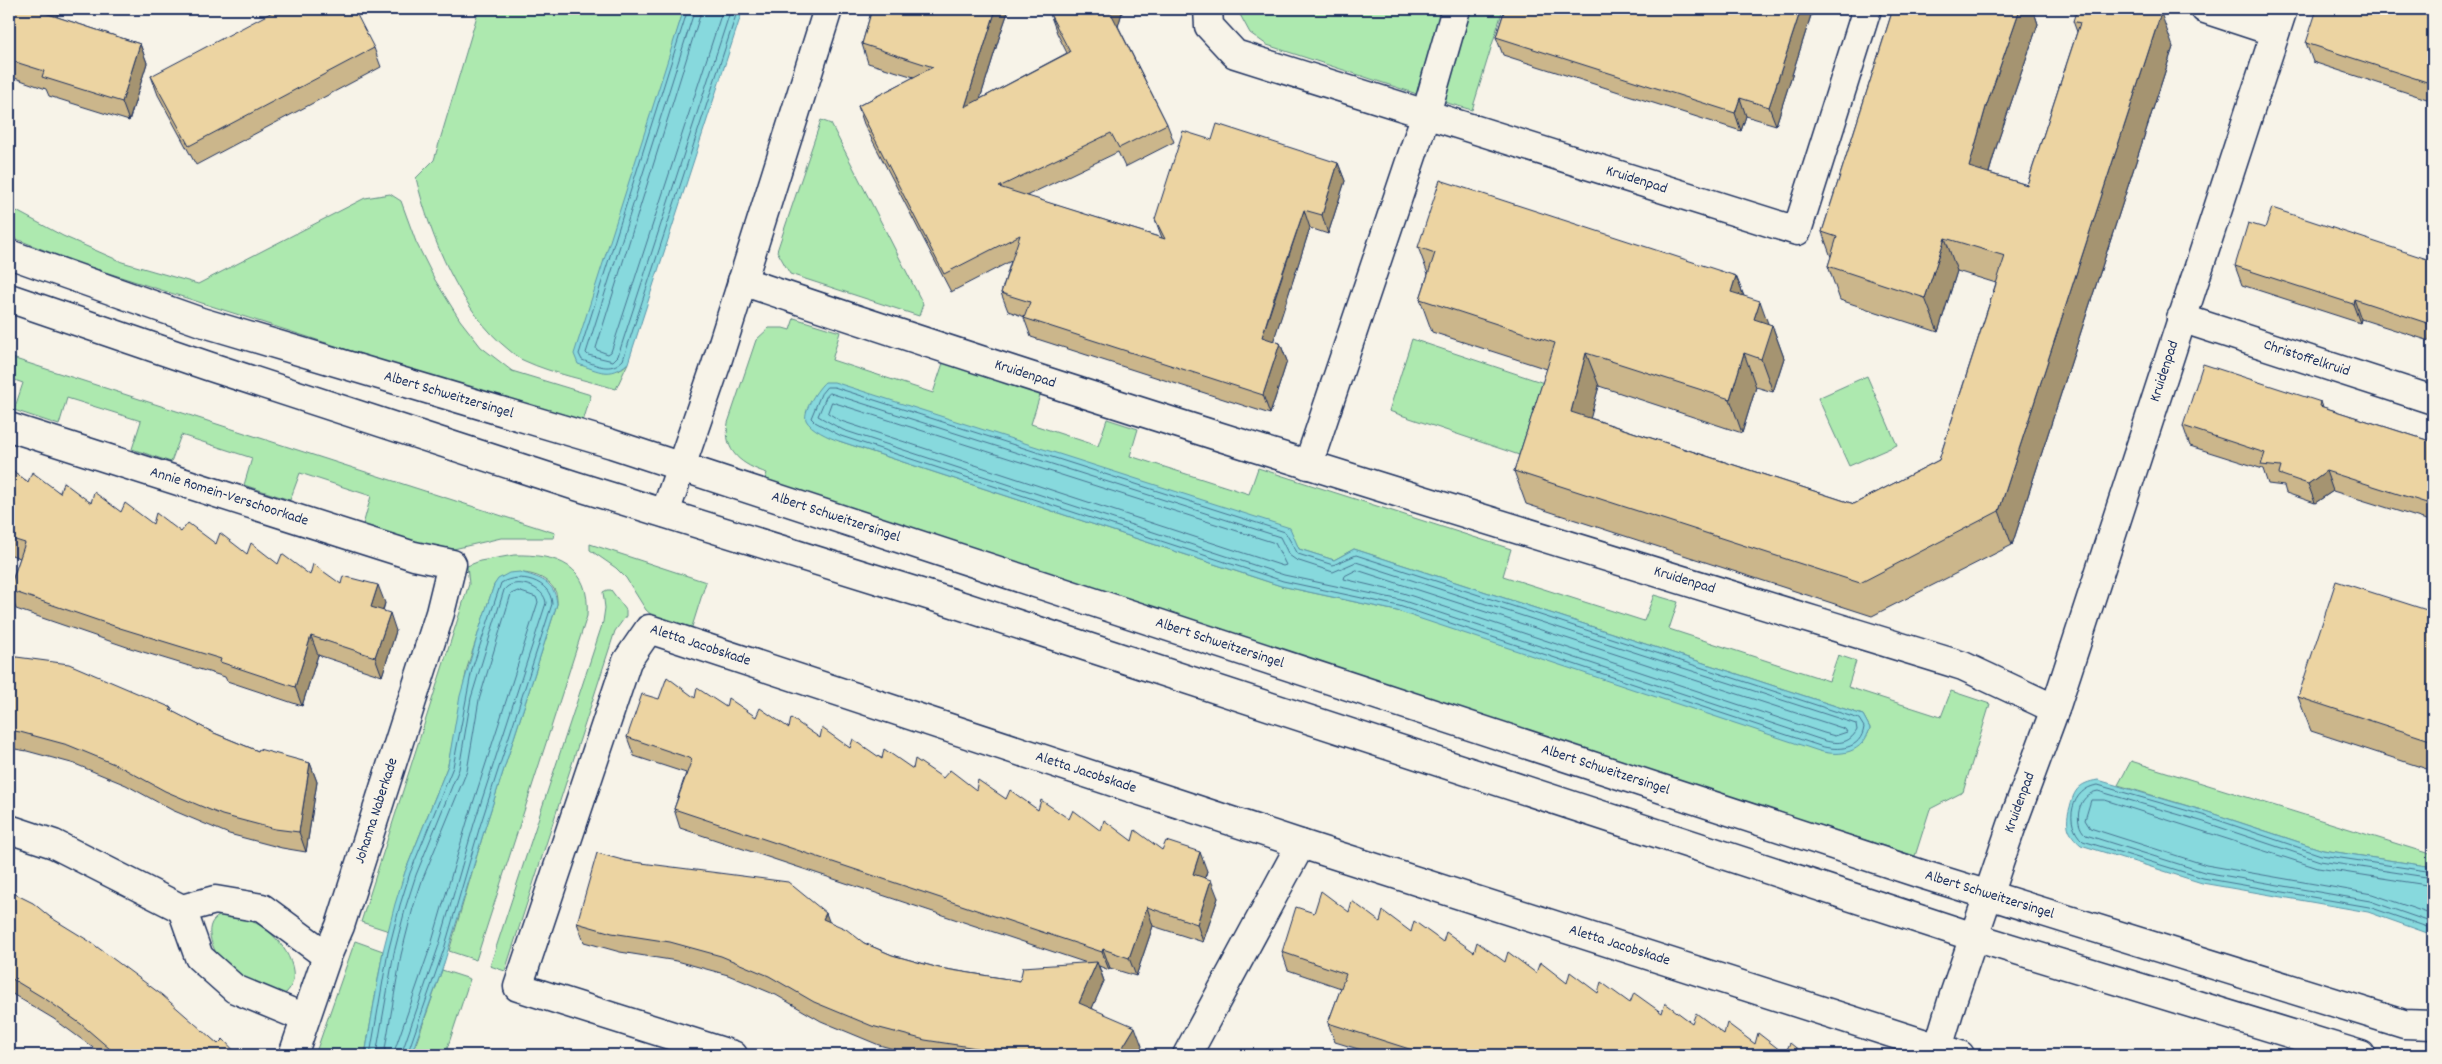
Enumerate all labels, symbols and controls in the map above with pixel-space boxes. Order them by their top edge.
street label: Kruidenpad [1603,160,1670,200]
street label: Christoffelkruid [2261,335,2352,383]
street label: Kruidenpad [2145,338,2185,405]
street label: Kruidenpad [991,354,1058,395]
street label: Albert Schweitzersingel [381,366,517,425]
street label: Annie Romein-Verschoorkade [147,462,311,533]
street label: Albert Schweitzersingel [769,486,903,549]
street label: Kruidenpad [1651,561,1718,601]
street label: Albert Schweitzersingel [1152,612,1287,675]
street label: Aletta Jacobskade [647,619,754,673]
street label: Albert Schweitzersingel [1538,739,1673,802]
street label: Aletta Jacobskade [1033,746,1139,800]
street label: Johanna Naberkade [349,755,405,867]
street label: Kruidenpad [1999,769,2042,836]
street label: Albert Schweitzersingel [1922,865,2057,926]
street label: Aletta Jacobskade [1566,920,1673,973]

